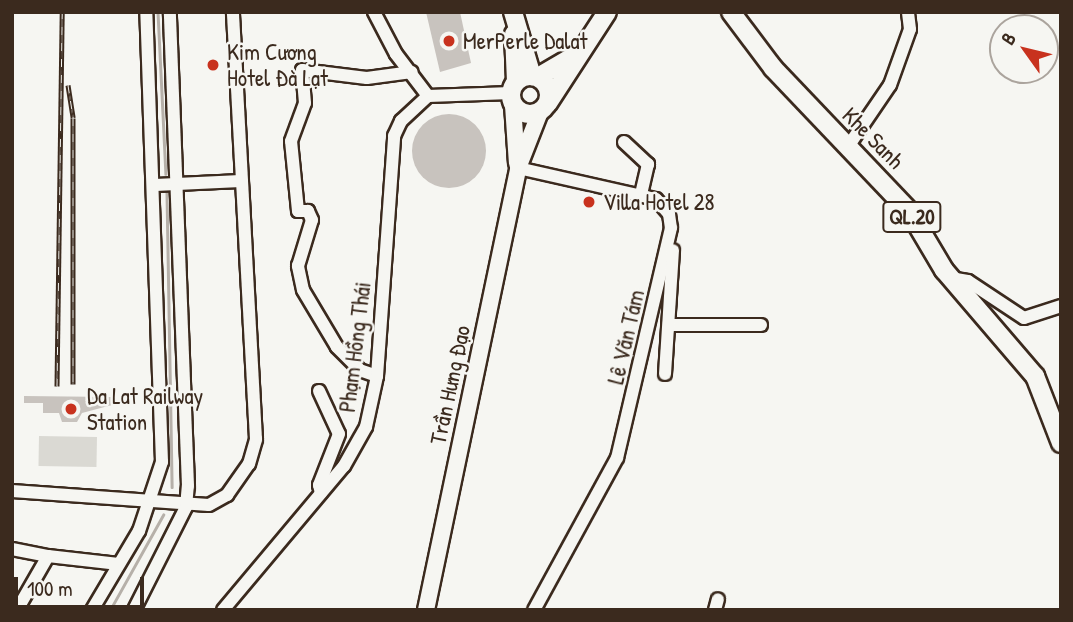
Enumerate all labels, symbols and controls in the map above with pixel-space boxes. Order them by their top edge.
north arrow [989,14,1059,84]
place label: MerPerle Dalat [463,27,587,55]
text: B [995,27,1022,50]
marker: MerPerle Dalat [441,33,457,49]
place label: Kim Cương Hotel Đà Lạt [227,38,328,92]
marker: Kim Cương Hotel Đà Lạt [205,57,221,73]
street label: Khe Sanh [836,101,910,175]
place label: Villa Hotel 28 [603,188,715,216]
marker: Villa Hotel 28 [581,194,597,210]
road number: QL.20 [882,200,942,234]
street label: Phạm Hồng Thái [333,280,377,414]
street label: Lê Văn Tám [602,287,650,387]
street label: Trần Hưng Đạo [424,323,476,447]
place label: Da Lat Railway Station [87,382,203,436]
marker: Da Lat Railway Station [61,399,81,419]
scale bar [18,562,147,606]
text: 100 m [27,574,73,603]

